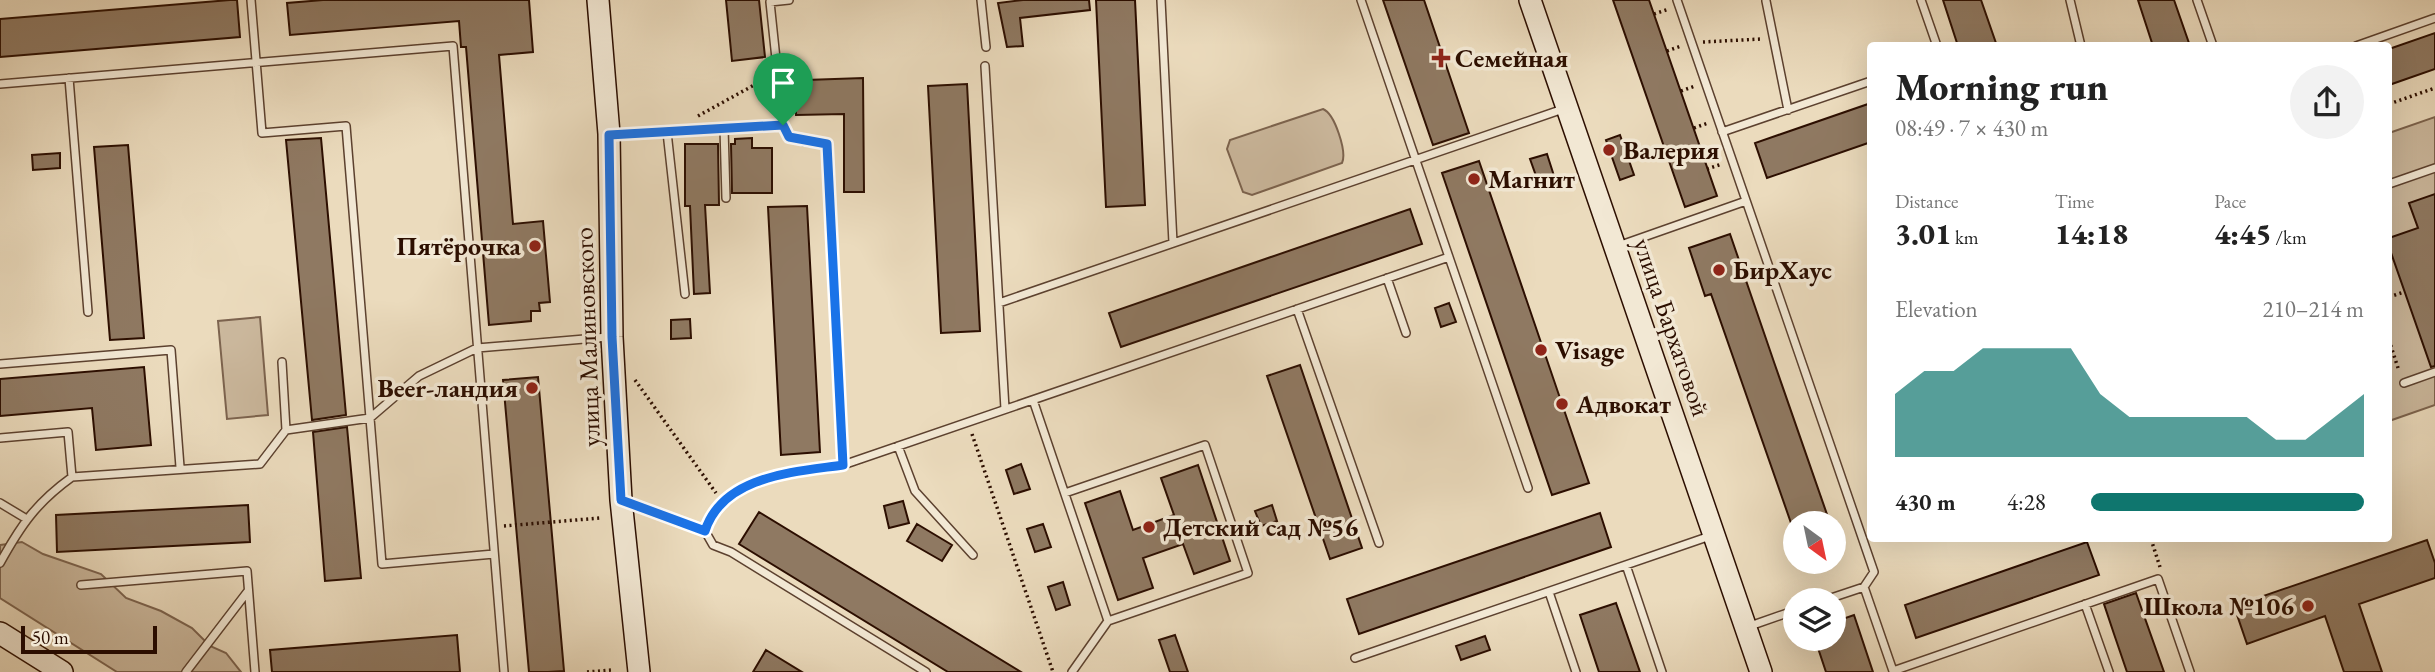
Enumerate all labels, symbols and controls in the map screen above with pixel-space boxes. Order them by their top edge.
place label: Семейная [1455,41,1568,75]
marker: Семейная [1433,50,1449,66]
pin [753,53,813,125]
text: Morning run [1895,62,2108,111]
icon: arrive [764,64,802,102]
button: share [2290,65,2364,139]
text: 08:49 · 7 × 430 m [1895,113,2048,143]
place label: Валерия [1623,133,1719,167]
marker: Валерия [1601,142,1617,158]
place label: Магнит [1488,162,1575,196]
marker: Магнит [1466,171,1482,187]
text: Distance [1895,189,1958,214]
text: Time [2055,189,2094,214]
text: Pace [2214,189,2246,214]
text: 3.01 [1895,214,1951,253]
text: 14:18 [2055,214,2128,253]
text: 4:45 [2214,214,2272,253]
text: km [1951,225,1979,250]
text: /km [2272,225,2307,250]
street label: улица Малиновского [566,227,608,447]
place label: Пятёрочка [397,229,522,263]
street label: улица Бархатовой [1626,233,1719,421]
marker: Пятёрочка [527,238,543,254]
place label: БирХаус [1733,253,1832,287]
marker: БирХаус [1711,262,1727,278]
text: Elevation [1895,294,1978,324]
text: 210–214 m [2263,294,2364,324]
place label: Visage [1555,333,1625,367]
marker: Visage [1533,342,1549,358]
place label: Beer-ландия [377,371,518,405]
marker: Beer-ландия [524,380,540,396]
place label: Адвокат [1575,387,1671,421]
marker: Адвокат [1554,396,1570,412]
text: 430 m [1895,487,1956,517]
text: 4:28 [2007,487,2046,517]
place label: Детский сад №56 [1163,510,1359,544]
north arrow [1783,511,1846,574]
map controls [1783,511,1846,651]
marker: Детский сад №56 [1141,519,1157,535]
button: layers [1783,588,1846,651]
place label: Школа №106 [2144,589,2294,623]
marker: Школа №106 [2300,598,2316,614]
scale bar [21,623,158,655]
text: 50 m [32,625,69,650]

